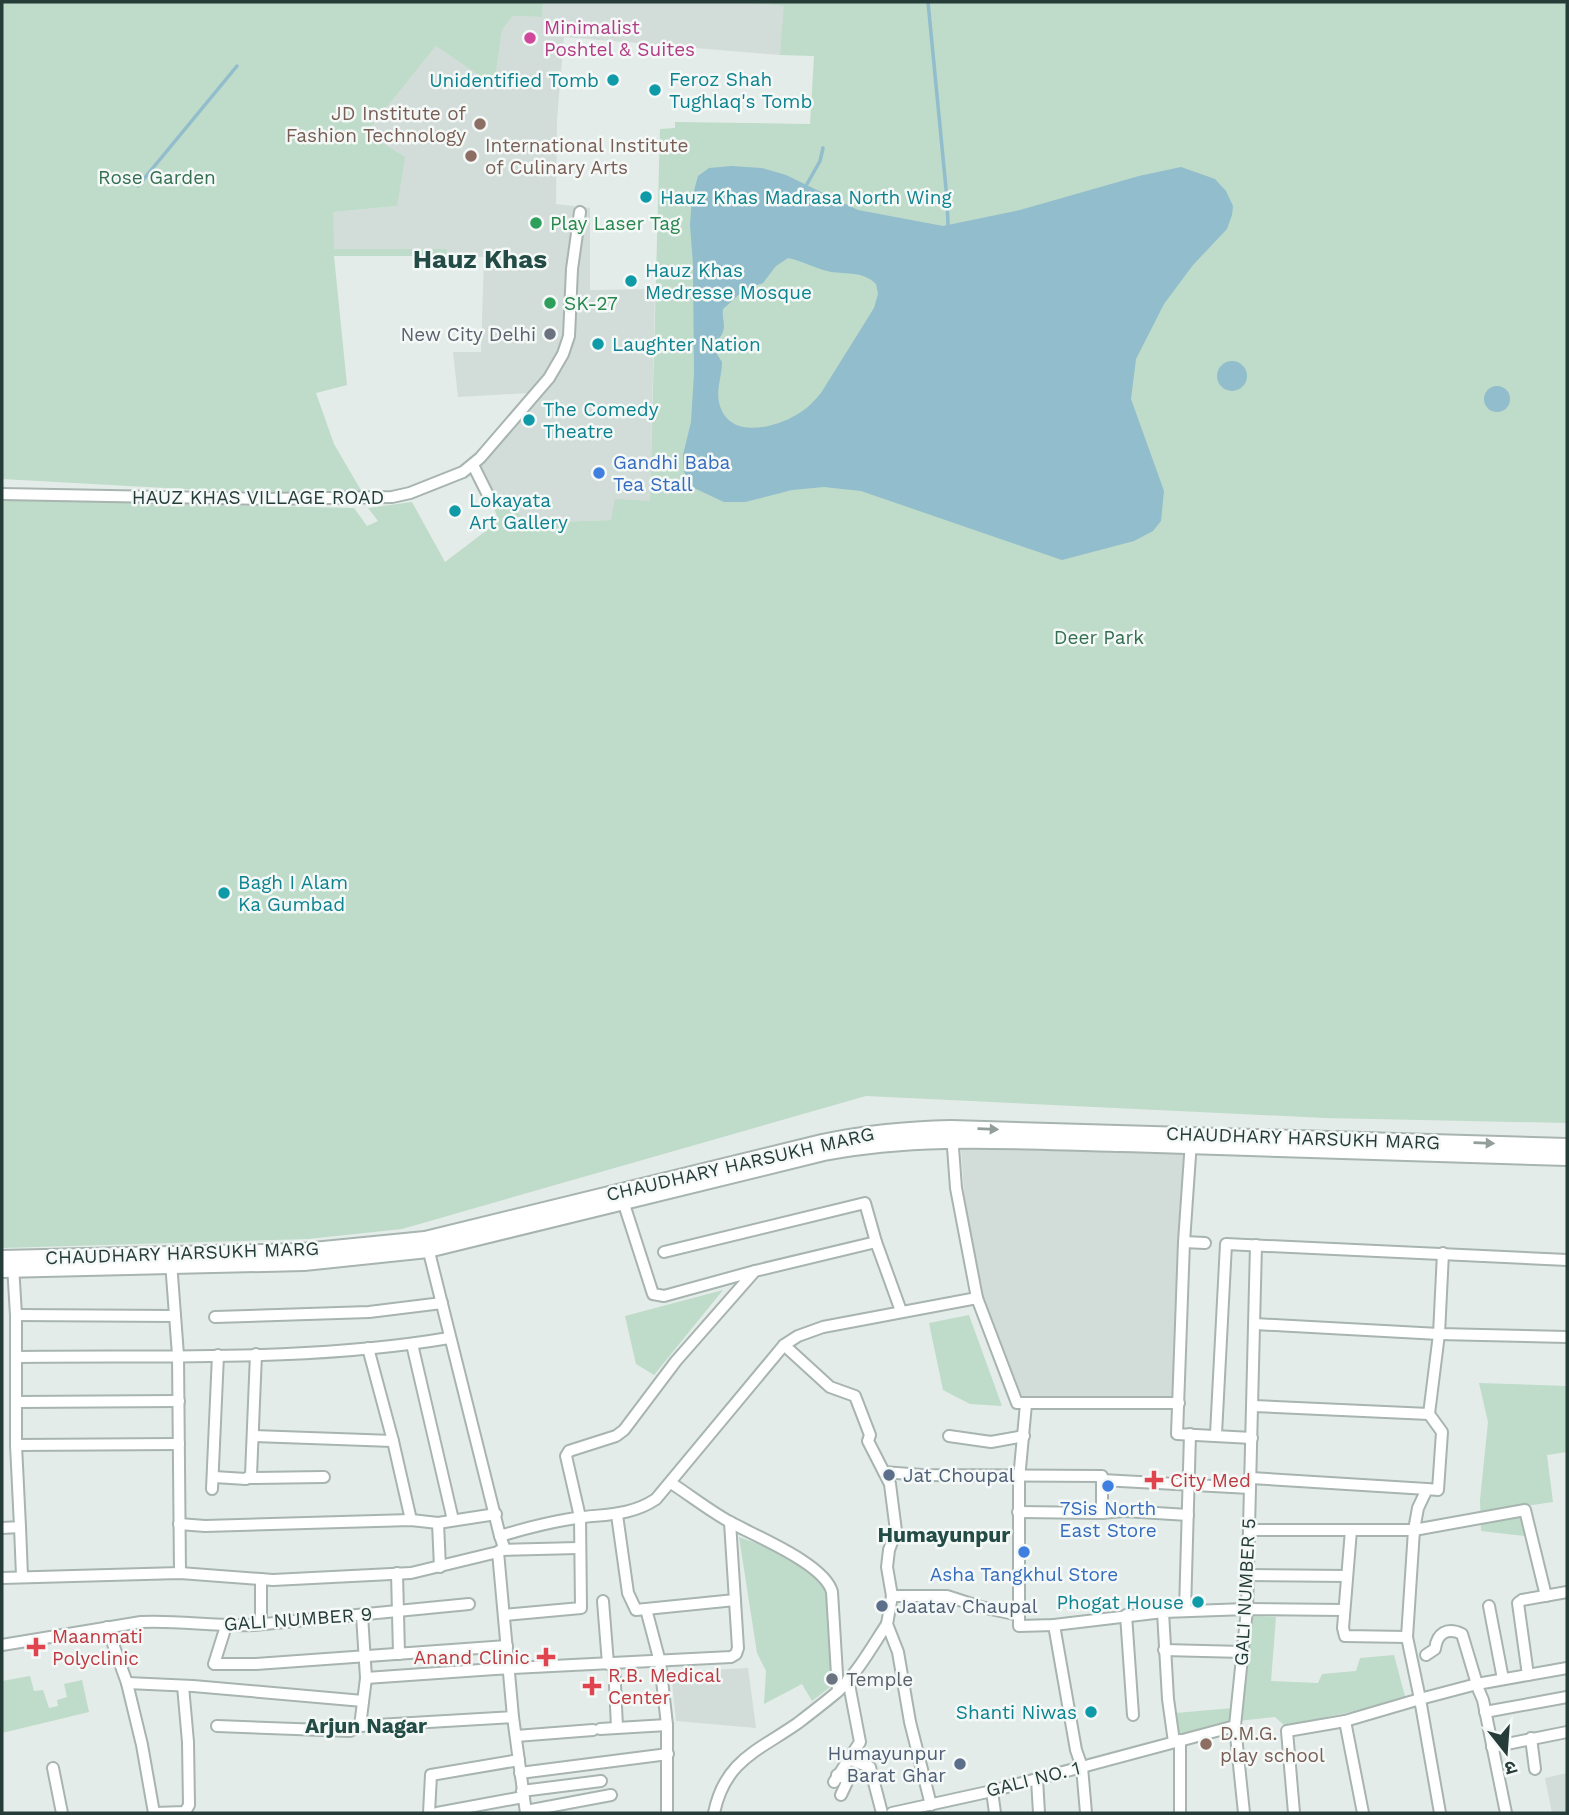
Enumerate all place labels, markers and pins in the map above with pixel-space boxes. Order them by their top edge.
place label: Minimalist Poshtel & Suites [544,16,695,61]
marker: Minimalist Poshtel & Suites [522,30,538,46]
place label: Feroz Shah Tughlaq's Tomb [669,68,812,113]
place label: Unidentified Tomb [429,69,599,92]
marker: Unidentified Tomb [605,72,621,88]
marker: Feroz Shah Tughlaq's Tomb [647,82,663,98]
place label: JD Institute of Fashion Technology [286,102,467,147]
marker: JD Institute of Fashion Technology [472,116,488,132]
place label: International Institute of Culinary Arts [485,134,688,179]
marker: International Institute of Culinary Arts [463,148,479,164]
place label: Hauz Khas Madrasa North Wing [660,186,952,209]
marker: Hauz Khas Madrasa North Wing [638,189,654,205]
place label: Play Laser Tag [550,212,681,235]
marker: Play Laser Tag [528,215,544,231]
place label: Hauz Khas Medresse Mosque [645,259,812,304]
marker: Hauz Khas Medresse Mosque [623,273,639,289]
place label: SK-27 [564,292,618,315]
marker: SK-27 [542,295,558,311]
place label: New City Delhi [400,323,536,346]
marker: New City Delhi [542,326,558,342]
place label: Laughter Nation [612,333,761,356]
marker: Laughter Nation [590,336,606,352]
place label: The Comedy Theatre [543,398,659,443]
marker: The Comedy Theatre [521,412,537,428]
place label: Gandhi Baba Tea Stall [613,451,731,496]
marker: Gandhi Baba Tea Stall [591,465,607,481]
place label: Lokayata Art Gallery [469,489,568,534]
marker: Lokayata Art Gallery [447,503,463,519]
place label: Bagh I Alam Ka Gumbad [238,871,348,916]
marker: Bagh I Alam Ka Gumbad [216,885,232,901]
place label: Jat Choupal [903,1464,1015,1487]
marker: Jat Choupal [881,1467,897,1483]
place label: City Med [1170,1469,1251,1492]
marker: City Med [1144,1470,1164,1490]
marker: 7Sis North East Store [1100,1478,1116,1494]
place label: 7Sis North East Store [1059,1497,1157,1542]
marker: Asha Tangkhul Store [1016,1544,1032,1560]
place label: Asha Tangkhul Store [930,1563,1118,1586]
place label: Phogat House [1056,1591,1184,1614]
marker: Phogat House [1190,1594,1206,1610]
place label: Jaatav Chaupal [896,1595,1038,1618]
marker: Jaatav Chaupal [874,1598,890,1614]
place label: Maanmati Polyclinic [52,1625,143,1670]
marker: Maanmati Polyclinic [26,1637,46,1657]
place label: Anand Clinic [413,1646,530,1669]
marker: Anand Clinic [536,1647,556,1667]
place label: R.B. Medical Center [608,1664,721,1709]
place label: Temple [846,1668,913,1691]
marker: Temple [824,1671,840,1687]
marker: R.B. Medical Center [582,1676,602,1696]
place label: Shanti Niwas [956,1701,1077,1724]
marker: Shanti Niwas [1083,1704,1099,1720]
place label: D.M.G. play school [1220,1722,1325,1767]
marker: D.M.G. play school [1198,1736,1214,1752]
place label: Humayunpur Barat Ghar [827,1742,946,1787]
marker: Humayunpur Barat Ghar [952,1756,968,1772]

